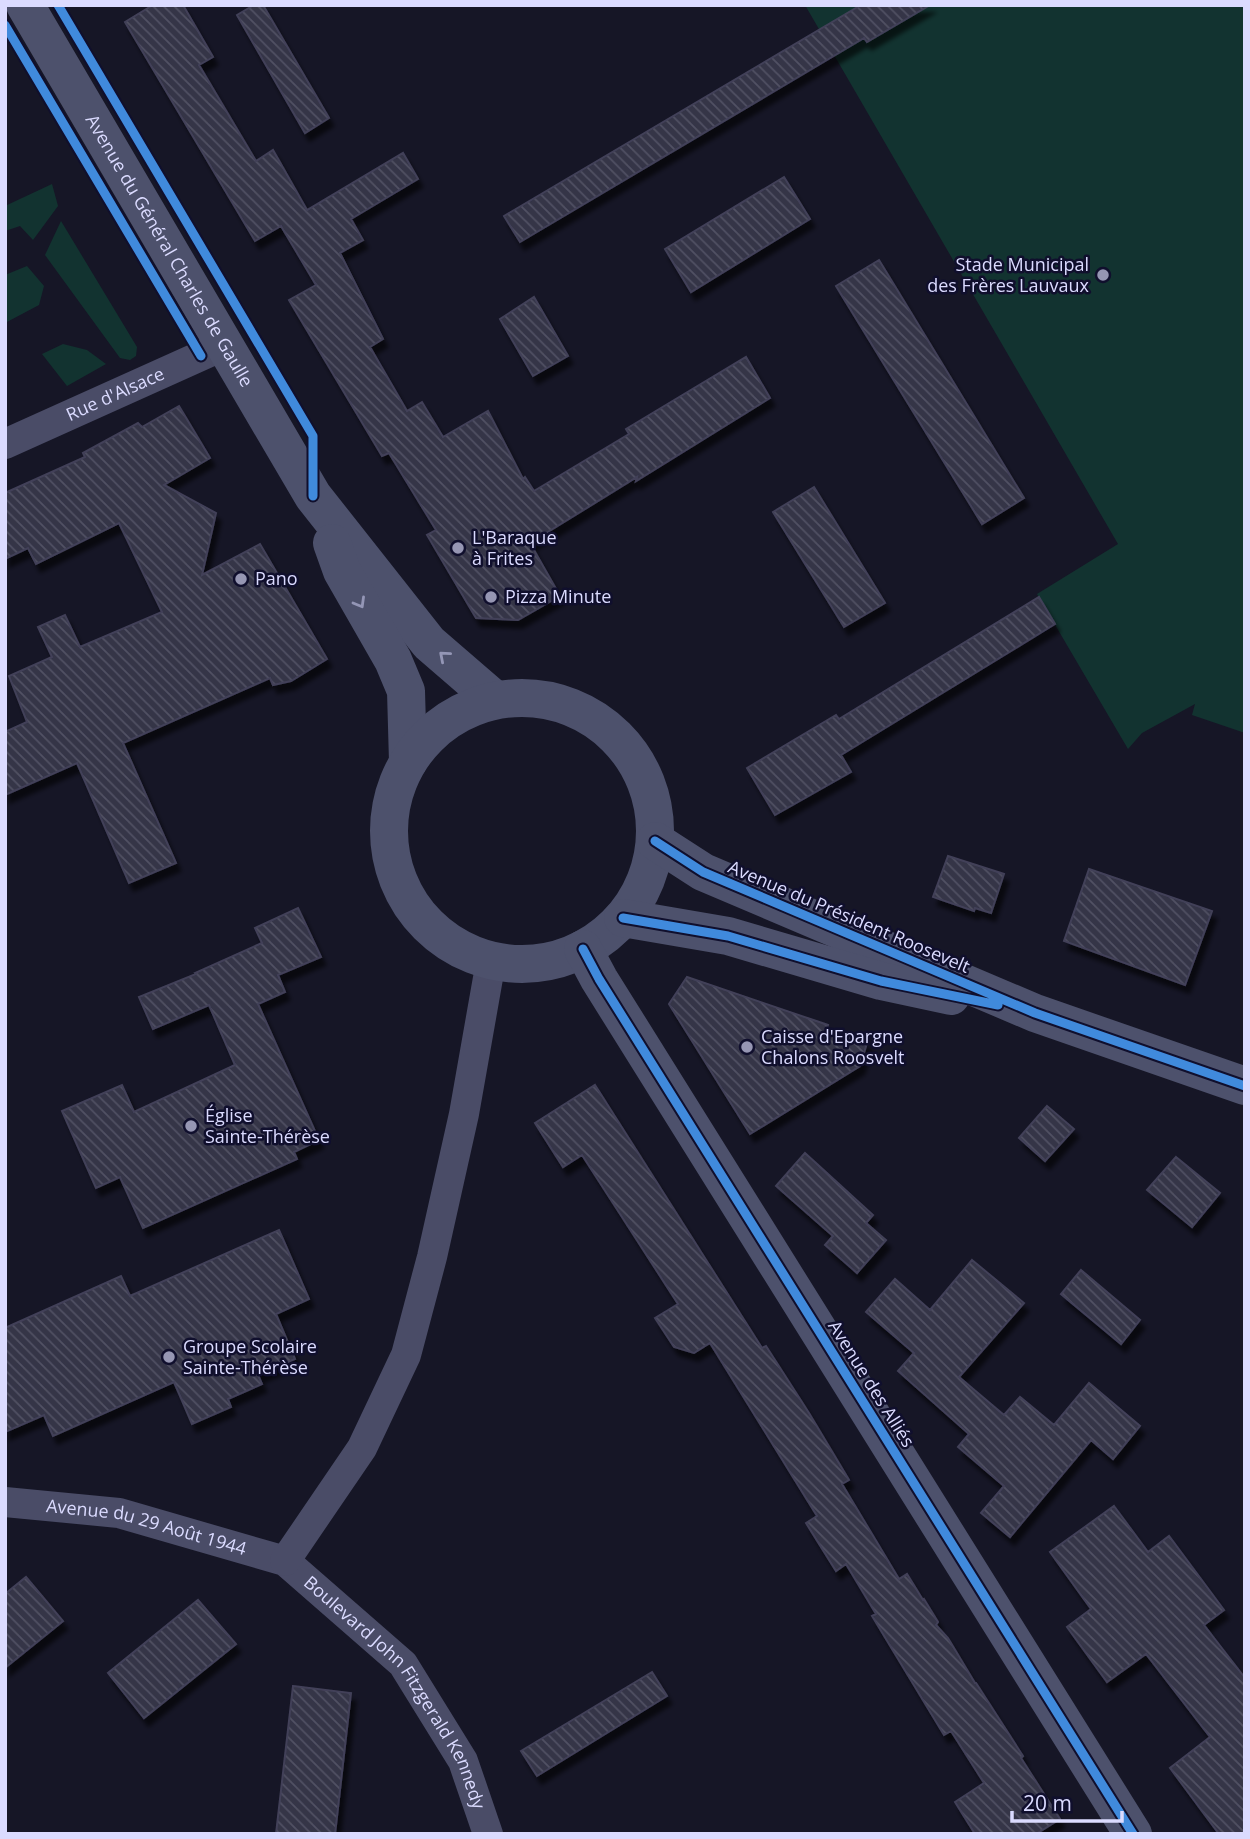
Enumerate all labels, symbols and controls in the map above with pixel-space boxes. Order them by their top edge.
street label: Avenue du Général Charles de Gaulle [81,110,259,391]
place label: Stade Municipal des Frères Lauvaux [927,252,1090,297]
marker: Stade Municipal des Frères Lauvaux [1095,267,1111,283]
street label: Rue d'Alsace [62,361,168,426]
place label: L'Baraque à Frites [472,525,557,570]
marker: L'Baraque à Frites [450,540,466,556]
place label: Pano [255,566,298,590]
marker: Pano [233,571,249,587]
place label: Pizza Minute [505,584,611,608]
marker: Pizza Minute [483,589,499,605]
one-way arrow [352,595,365,608]
one-way arrow [439,652,452,664]
street label: Avenue du Président Roosevelt [725,854,974,978]
place label: Caisse d'Epargne Chalons Roosvelt [761,1024,904,1069]
marker: Caisse d'Epargne Chalons Roosvelt [739,1039,755,1055]
place label: Église Sainte-Thérèse [205,1103,330,1148]
marker: Église Sainte-Thérèse [183,1118,199,1134]
street label: Avenue des Alliés [823,1315,921,1451]
place label: Groupe Scolaire Sainte-Thérèse [183,1334,317,1379]
marker: Groupe Scolaire Sainte-Thérèse [161,1349,177,1365]
street label: Avenue du 29 Août 1944 [45,1493,249,1560]
street label: Boulevard John Fitzgerald Kennedy [299,1570,492,1813]
scale bar [1012,1780,1122,1824]
text: 20 m [1023,1789,1072,1817]

